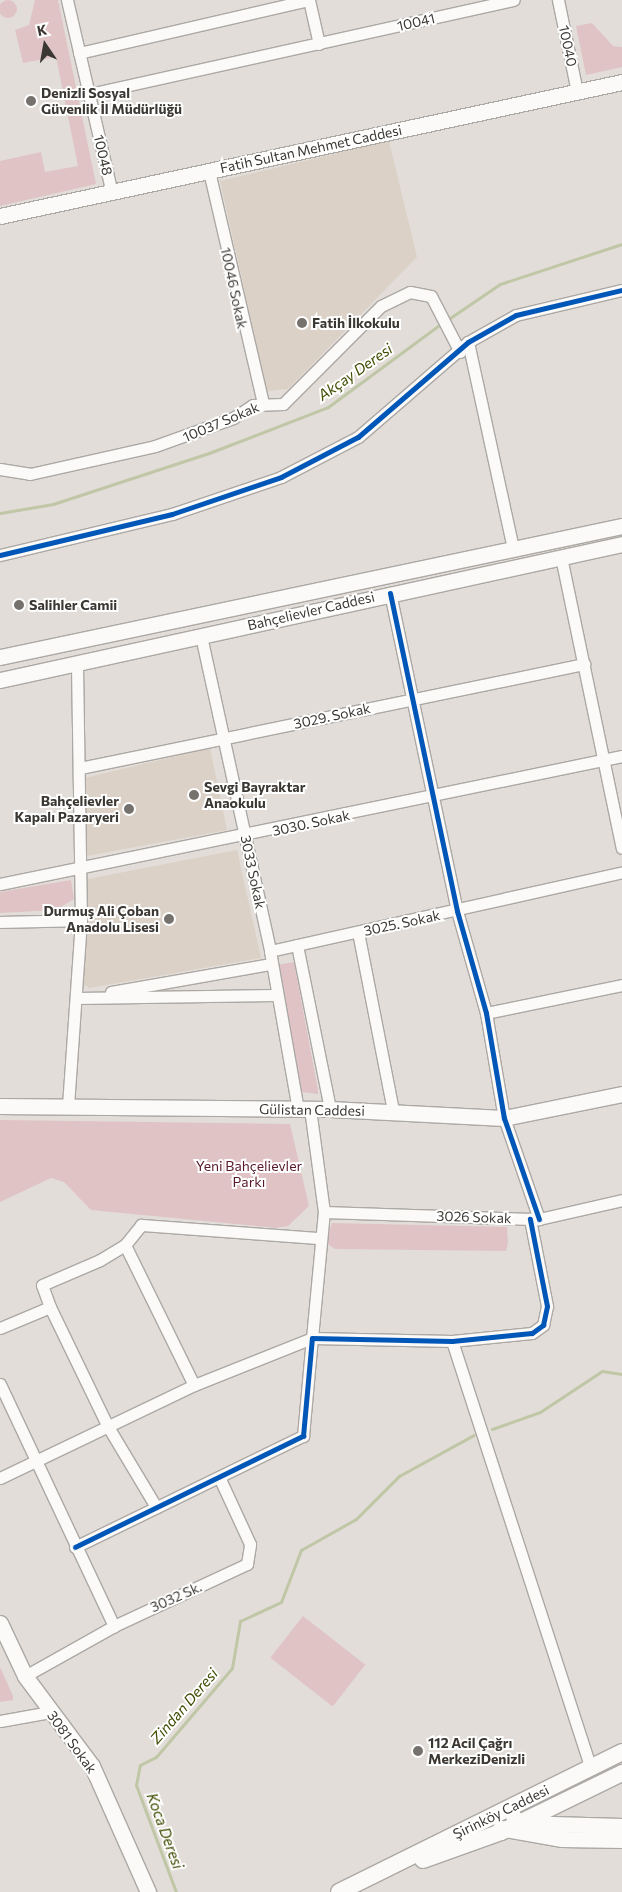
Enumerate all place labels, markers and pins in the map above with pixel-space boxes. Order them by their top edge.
place label: Denizli Sosyal Güvenlik İl Müdürlüğü [41,85,182,118]
marker: Denizli Sosyal Güvenlik İl Müdürlüğü [25,95,37,107]
place label: Fatih İlkokulu [312,315,400,331]
marker: Fatih İlkokulu [296,317,308,329]
place label: Salihler Camii [29,597,117,613]
marker: Salihler Camii [13,599,25,611]
place label: Sevgi Bayraktar Anaokulu [204,779,305,812]
marker: Sevgi Bayraktar Anaokulu [188,789,200,801]
place label: Bahçelievler Kapalı Pazaryeri [15,793,119,826]
marker: Bahçelievler Kapalı Pazaryeri [123,803,135,815]
place label: Durmuş Ali Çoban Anadolu Lisesi [43,903,159,936]
marker: Durmuş Ali Çoban Anadolu Lisesi [163,913,175,925]
place label: 112 Acil Çağrı MerkeziDenizli [428,1735,525,1768]
marker: 112 Acil Çağrı MerkeziDenizli [412,1745,424,1757]

